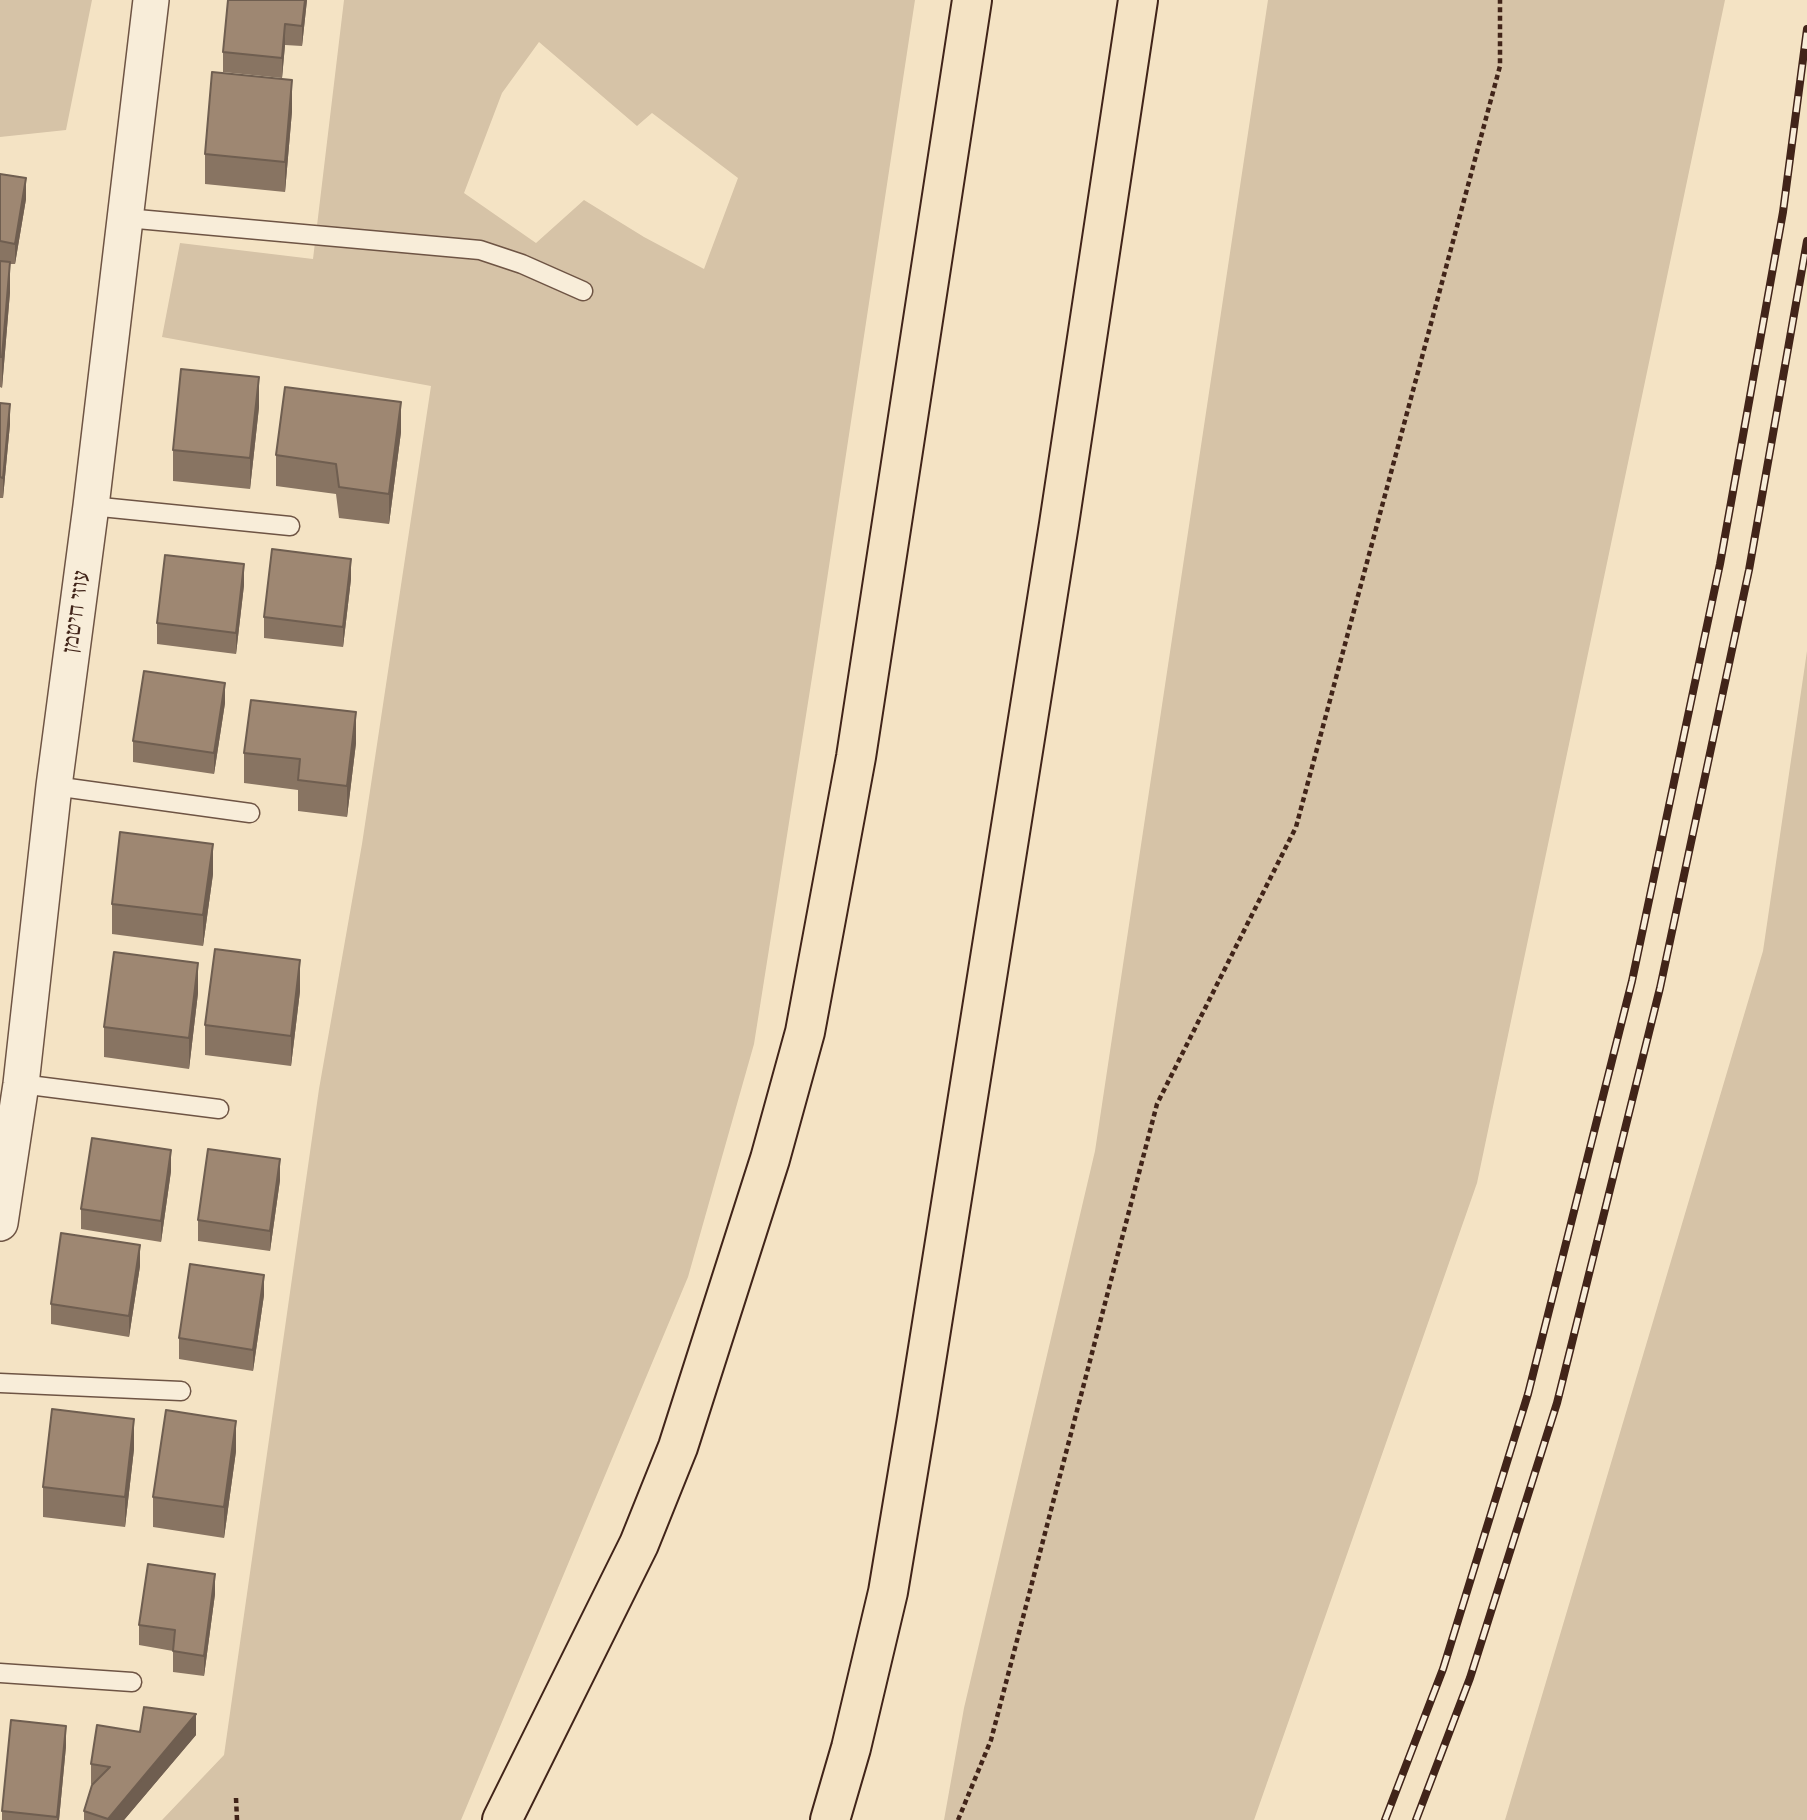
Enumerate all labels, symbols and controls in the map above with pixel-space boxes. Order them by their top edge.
street label: עוזי חיטמן [58,569,96,655]

